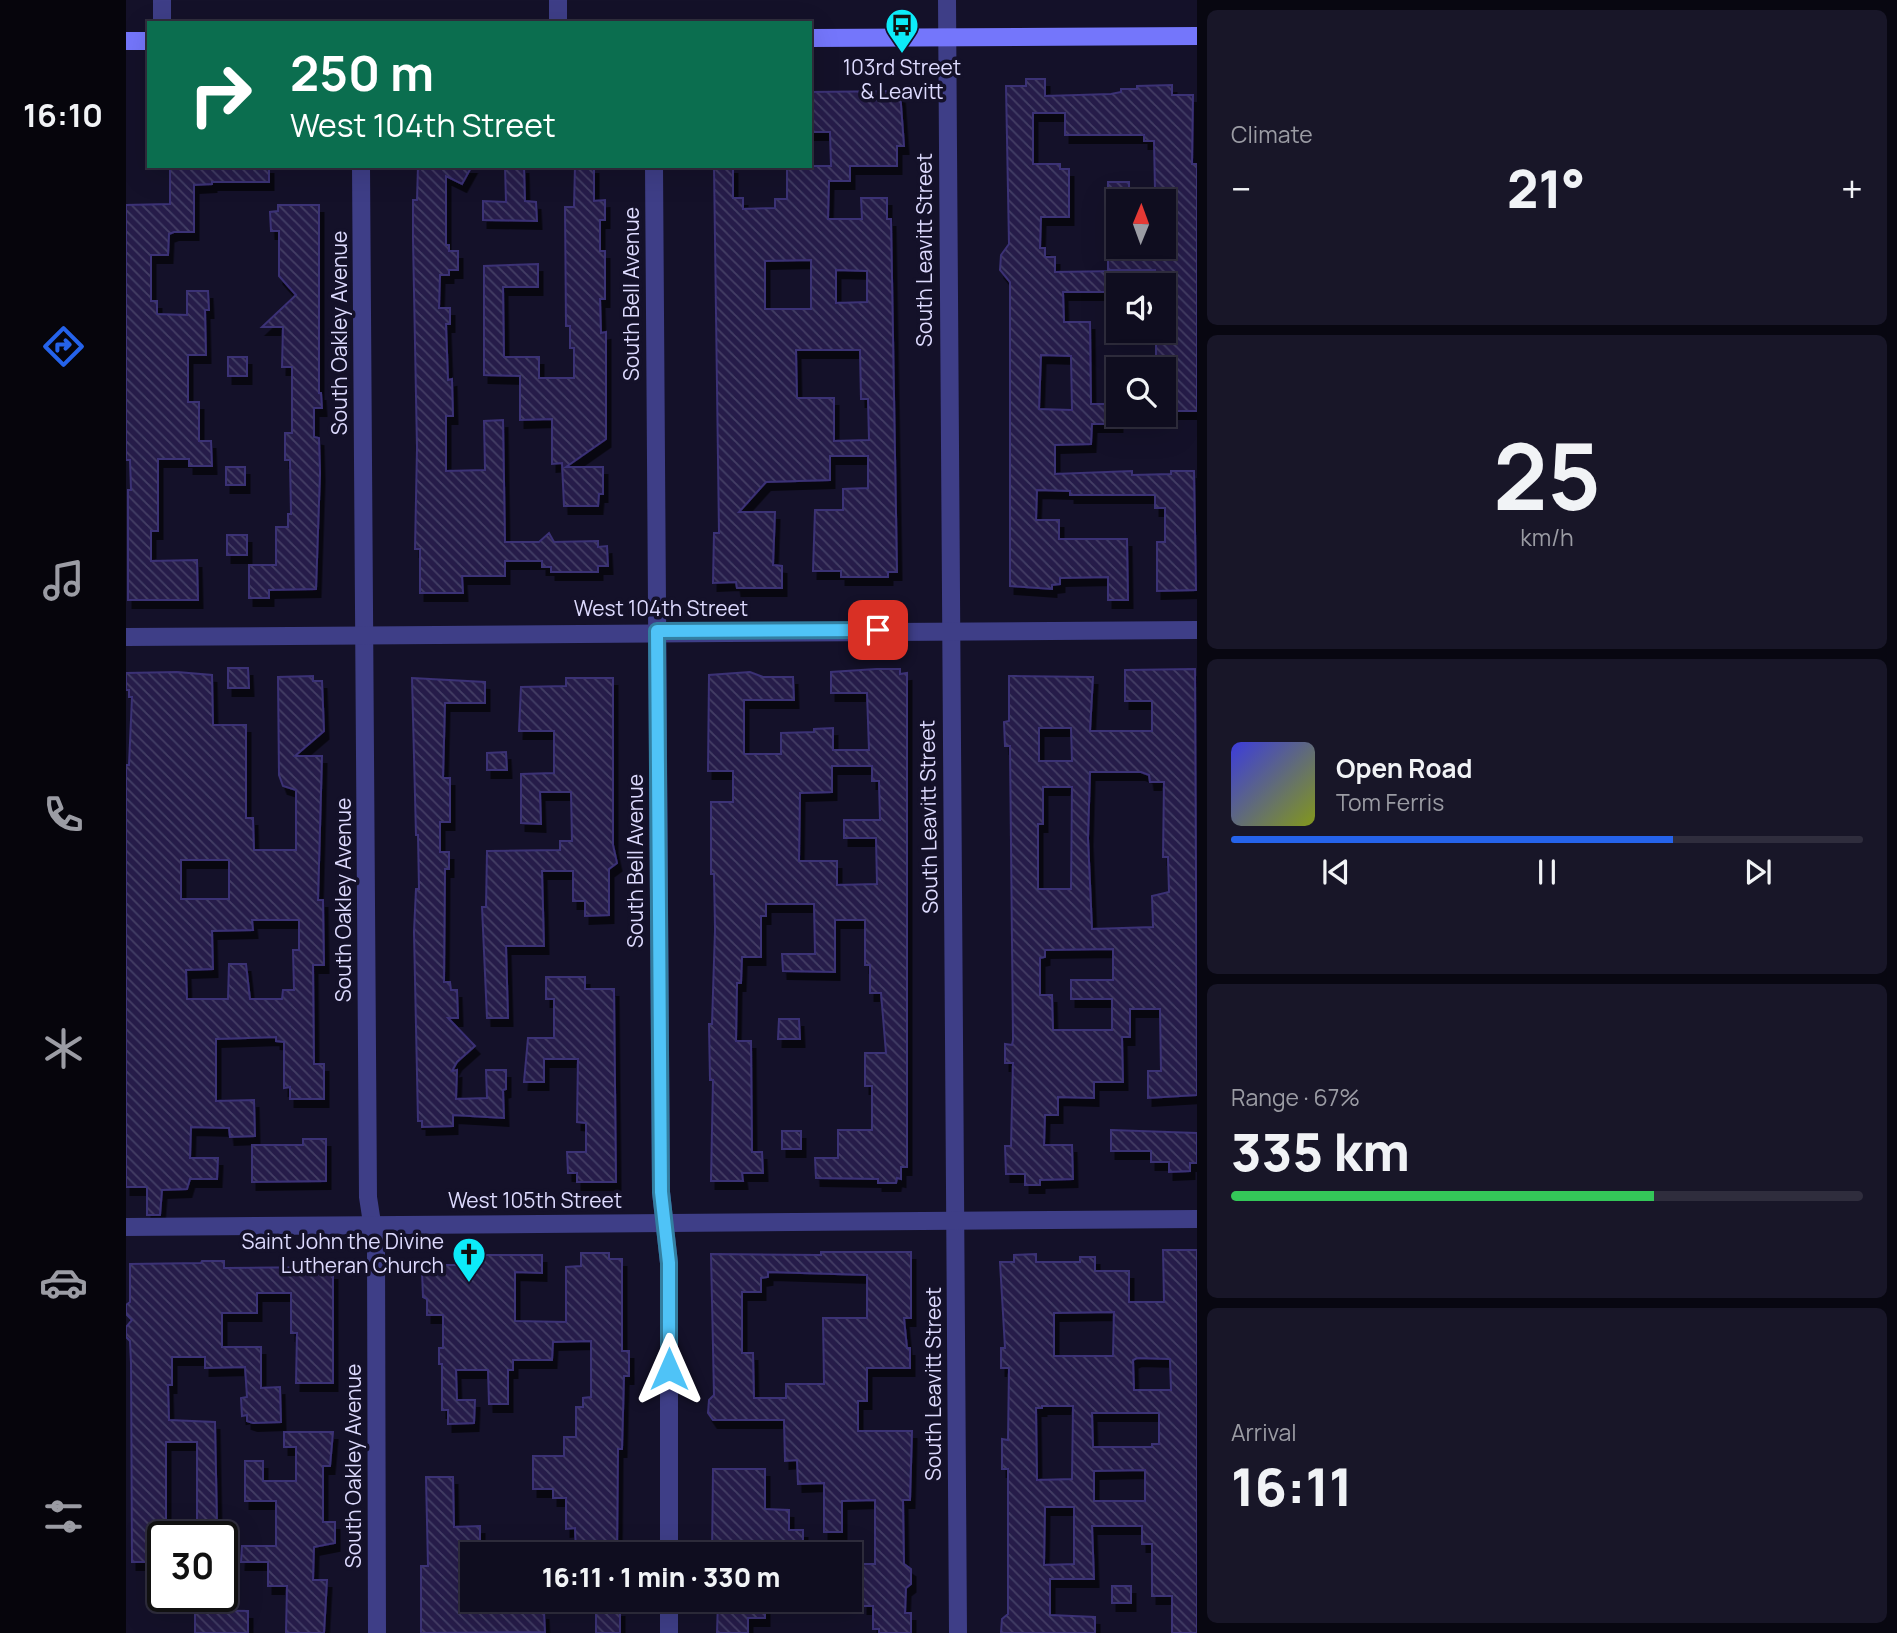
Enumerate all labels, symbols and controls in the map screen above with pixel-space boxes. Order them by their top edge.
bus stop icon: 103rd Street & Leavitt [883,6,921,55]
text: 250 m [290,39,434,106]
icon: right [175,49,266,140]
place label: 103rd Street & Leavitt [843,53,961,105]
text: 16:10 [23,93,103,137]
text: West 104th Street [290,103,556,147]
text: Climate [1231,118,1313,150]
street label: South Leavitt Street [910,153,938,347]
text: 21° [1507,153,1586,224]
text: − [1231,162,1252,214]
text: + [1841,162,1863,214]
north arrow [1106,189,1176,259]
map controls [1106,189,1176,427]
street label: South Bell Avenue [617,207,645,381]
street label: South Oakley Avenue [325,231,353,435]
button: sound [1106,273,1176,343]
icon: directions [39,322,88,371]
button: search [1106,357,1176,427]
text: 25 [1493,413,1601,537]
text: km/h [1520,521,1574,553]
icon: music [39,556,88,605]
street label: West 104th Street [574,594,748,622]
pin [848,600,908,660]
icon: arrive [859,611,897,649]
street label: South Leavitt Street [912,720,944,914]
text: Open Road [1336,750,1472,786]
street label: South Bell Avenue [621,774,649,948]
text: Tom Ferris [1336,786,1444,818]
icon: phone [39,790,88,839]
street label: South Oakley Avenue [329,798,357,1002]
icon: previous [1317,853,1355,891]
icon: pause [1528,853,1566,891]
icon: next [1739,853,1777,891]
icon: climate [39,1024,88,1073]
text: Range · 67% [1231,1081,1360,1113]
text: 335 km [1231,1116,1410,1187]
street label: West 105th Street [448,1186,622,1214]
place label: Saint John the Divine Lutheran Church [241,1227,444,1279]
church icon: Saint John the Divine Lutheran Church [450,1235,488,1284]
icon: car [39,1258,88,1307]
street label: South Leavitt Street [919,1287,947,1481]
position arrow [632,1332,706,1406]
street label: South Oakley Avenue [339,1364,367,1568]
text: Arrival [1231,1416,1297,1448]
text: 16:11 [1231,1451,1353,1522]
icon: filters [39,1492,88,1541]
speed limit sign: 30 [147,1521,238,1612]
text: 16:11 · 1 min · 330 m [542,1559,780,1595]

